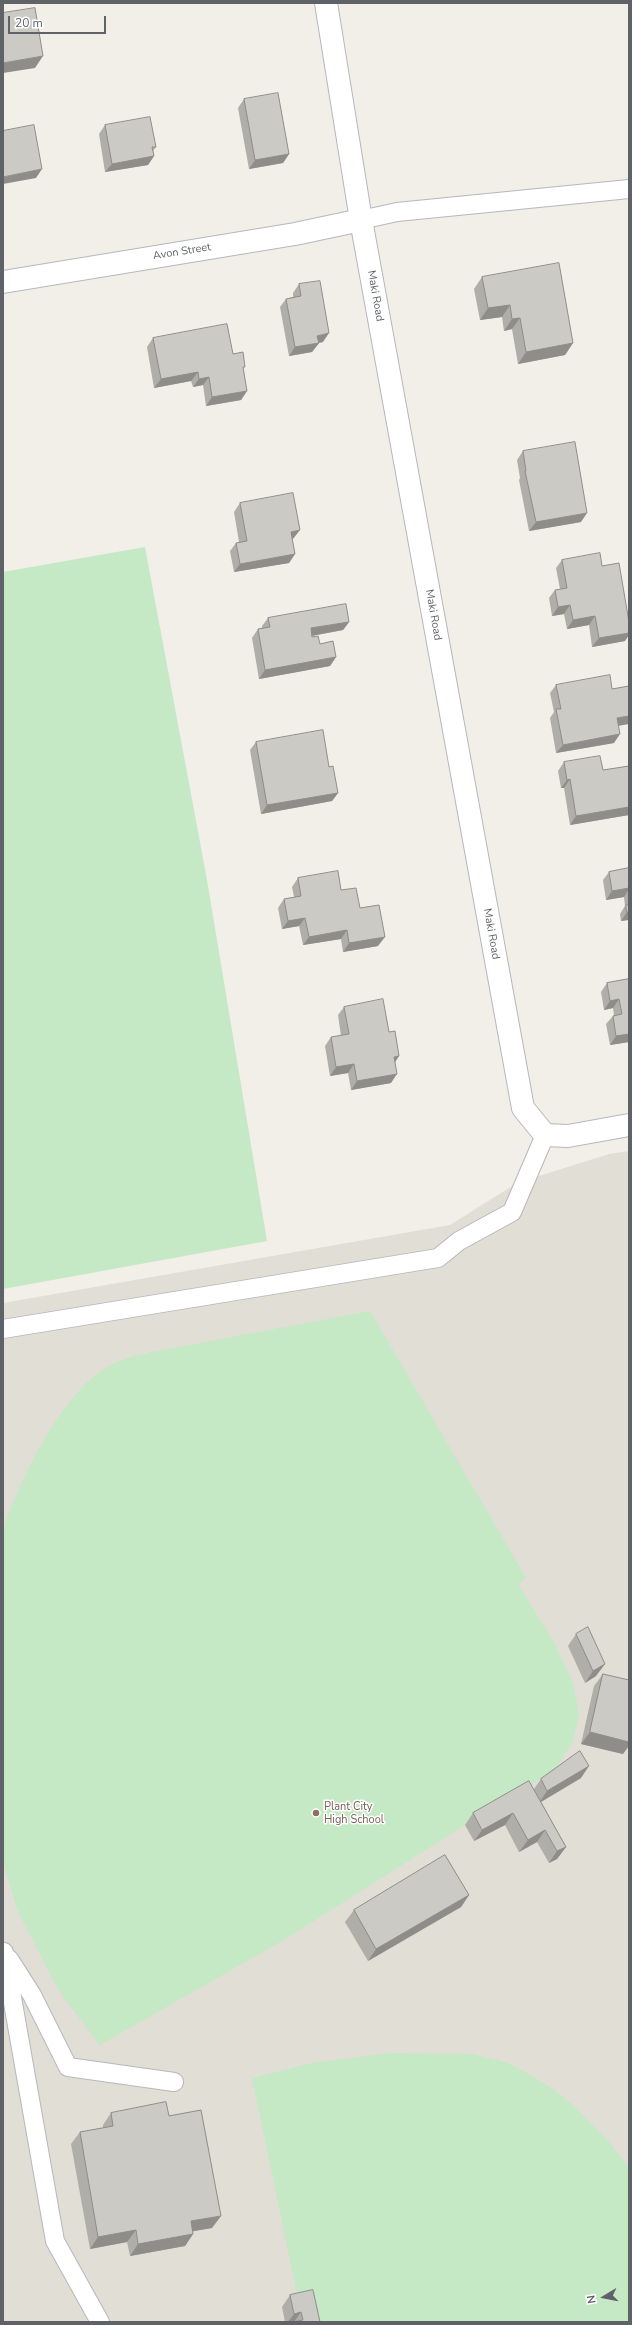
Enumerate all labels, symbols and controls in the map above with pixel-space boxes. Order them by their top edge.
scale bar [10,8,108,34]
text: 20 m [15,15,43,31]
street label: Avon Street [152,241,212,263]
street label: Maki Road [364,269,386,323]
street label: Maki Road [422,588,444,642]
street label: Maki Road [480,907,502,961]
place label: Plant City High School [324,1800,384,1826]
marker: Plant City High School [311,1808,321,1818]
north arrow [584,2277,624,2317]
text: N [584,2294,600,2305]

